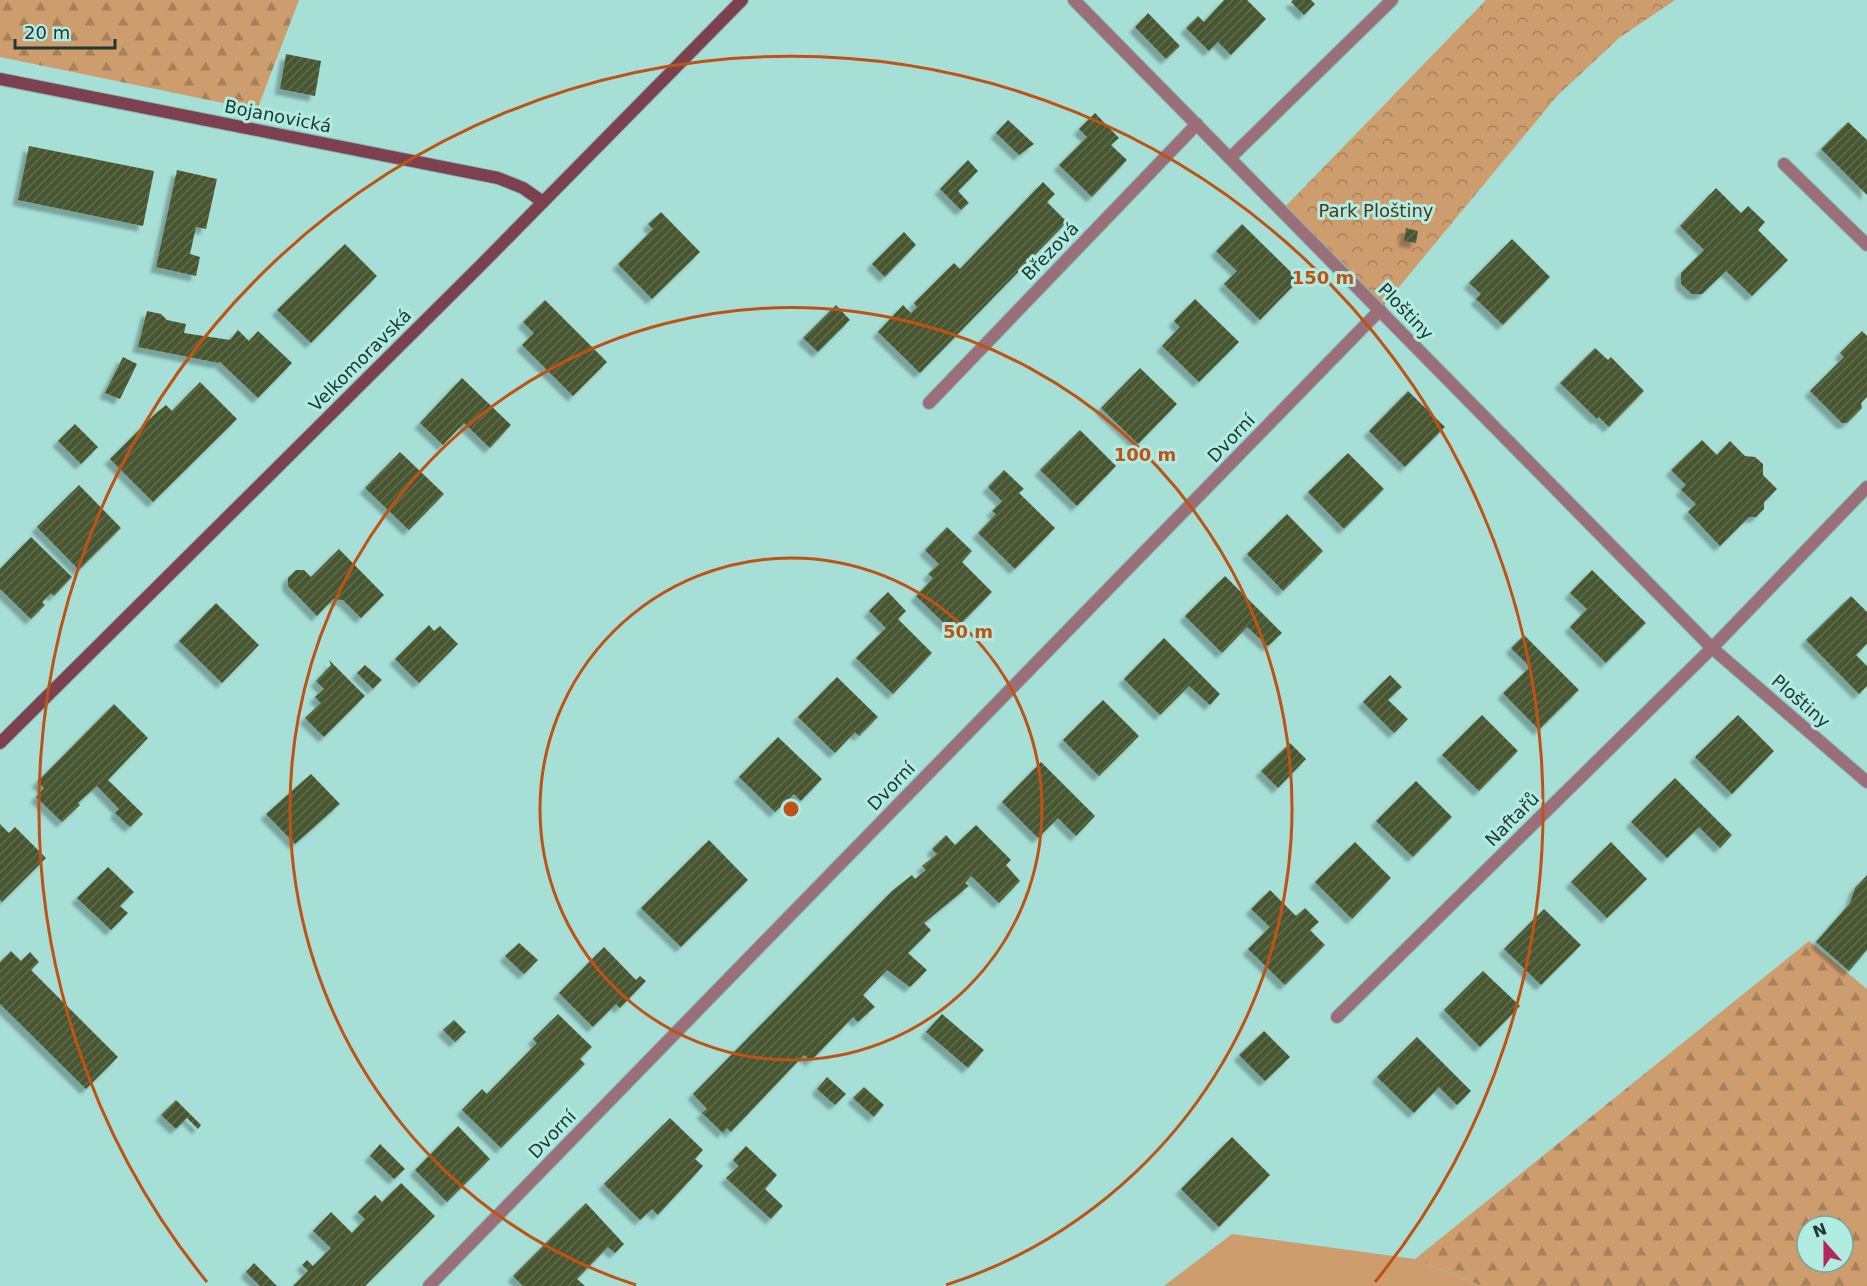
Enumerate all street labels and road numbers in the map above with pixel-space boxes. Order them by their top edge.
street label: Bojanovická [223,95,333,137]
street label: Březová [1017,218,1083,284]
street label: Ploštiny [1374,278,1438,344]
street label: Velkomoravská [305,305,415,415]
street label: Dvorní [1203,409,1260,467]
street label: Ploštiny [1768,670,1835,732]
street label: Dvorní [863,757,920,815]
street label: Naftařů [1481,788,1543,850]
street label: Dvorní [524,1105,581,1163]

